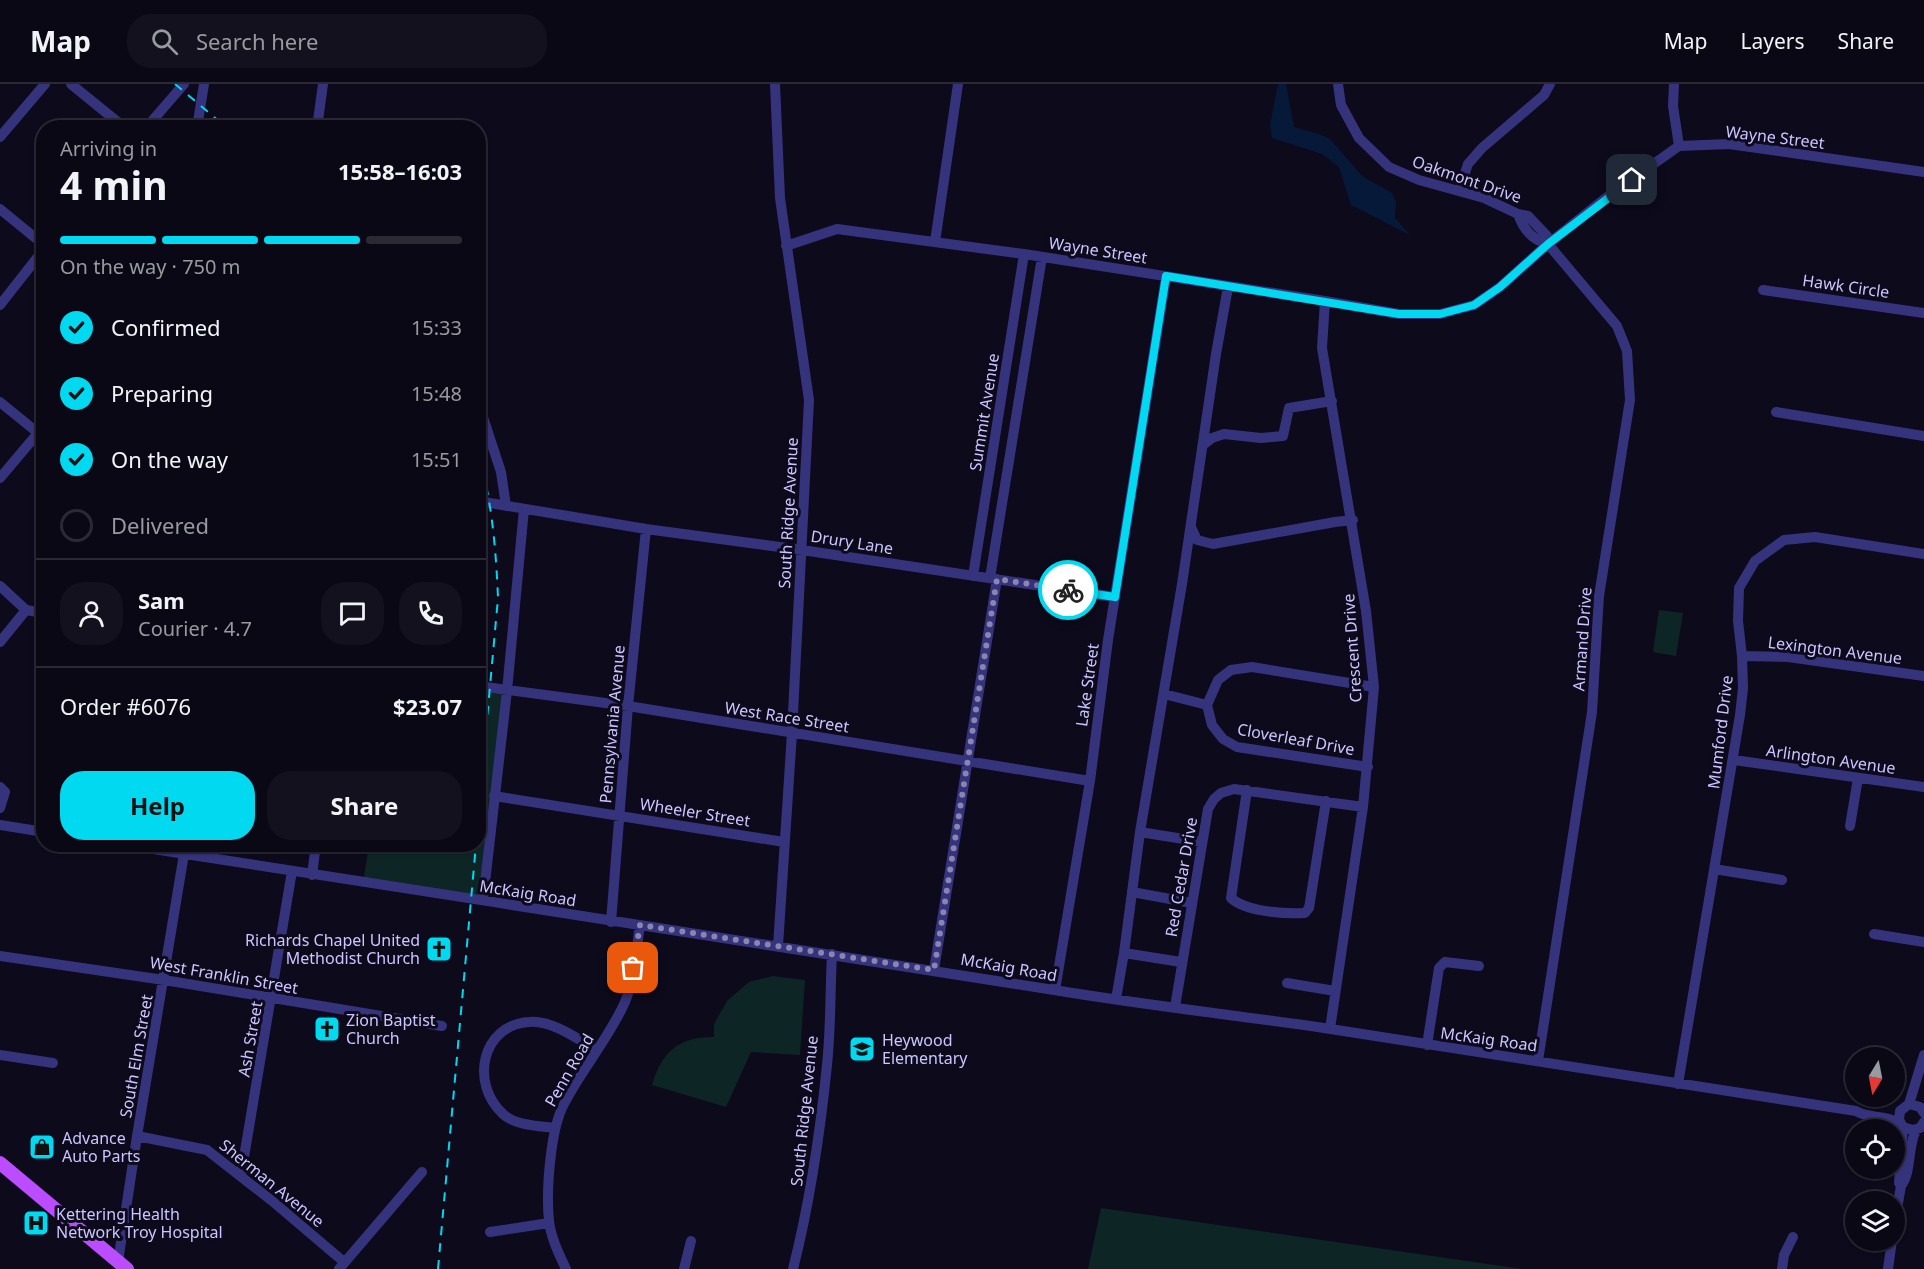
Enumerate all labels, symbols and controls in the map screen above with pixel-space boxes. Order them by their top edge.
search box [127,14,547,68]
text: Map [30,22,91,60]
icon: search [148,25,181,58]
text: Search here [196,26,318,56]
text: Map [1664,27,1708,55]
text: Layers [1741,27,1805,55]
text: Share [1838,27,1894,55]
street label: Wayne Street [1724,120,1826,154]
text: Arriving in [60,135,157,162]
street label: Oakmont Drive [1409,150,1525,208]
pin [1606,154,1657,205]
text: 15:58–16:03 [338,156,462,186]
text: 4 min [60,158,167,211]
icon: home [1615,163,1648,196]
street label: Wayne Street [1047,231,1149,269]
text: On the way · 750 m [60,253,240,280]
street label: Hawk Circle [1801,269,1891,303]
icon: check [60,311,93,344]
text: Confirmed [111,312,221,342]
text: 15:33 [411,314,462,341]
street label: Summit Avenue [964,352,1004,472]
icon: check [60,377,93,410]
text: Preparing [111,378,213,408]
text: 15:48 [411,380,462,407]
street label: South Ridge Avenue [773,437,803,589]
icon: check [60,443,93,476]
text: On the way [111,444,228,474]
text: 15:51 [411,446,462,473]
text: Delivered [111,510,209,540]
street label: Drury Lane [809,525,895,559]
courier [1038,560,1098,620]
icon: bike [1052,574,1085,607]
button: person [60,582,123,645]
button: chat [321,582,384,645]
button: phone [399,582,462,645]
text: Sam [138,585,185,615]
street label: Armand Drive [1567,586,1597,692]
street label: Crescent Drive [1337,593,1367,703]
text: Courier · 4.7 [138,615,252,642]
street label: Lexington Avenue [1767,631,1903,669]
street label: Lake Street [1070,642,1104,728]
street label: Pennsylvania Avenue [594,644,630,804]
street label: Mumford Drive [1702,674,1738,790]
text: Order #6076 [60,691,191,721]
text: $23.07 [393,691,462,721]
street label: West Race Street [723,696,851,738]
street label: Cloverleaf Drive [1236,718,1356,760]
street label: Arlington Avenue [1765,739,1897,779]
button: Help [60,771,255,840]
button: Share [267,771,462,840]
street label: Wheeler Street [638,792,752,832]
street label: Red Cedar Drive [1160,815,1202,939]
street label: McKaig Road [478,874,578,912]
place label: Richards Chapel United Methodist Church [245,929,420,969]
church icon: Richards Chapel United Methodist Church [424,934,454,964]
pin [607,942,658,993]
street label: McKaig Road [959,948,1059,986]
street label: West Franklin Street [148,951,300,999]
icon: bag [616,951,649,984]
street label: South Elm Street [114,992,158,1119]
street label: Ash Street [233,999,268,1079]
place label: Zion Baptist Church [346,1009,436,1049]
church icon: Zion Baptist Church [312,1014,342,1044]
street label: McKaig Road [1439,1021,1539,1057]
street label: Penn Road [539,1029,599,1111]
place label: Heywood Elementary [882,1029,968,1069]
school or university icon: Heywood Elementary [847,1034,877,1064]
street label: South Ridge Avenue [785,1035,823,1187]
north arrow [1845,1047,1905,1107]
map controls [1845,1047,1905,1251]
button: locate [1845,1119,1905,1179]
place label: Advance Auto Parts [62,1127,140,1167]
shop icon: Advance Auto Parts [27,1132,57,1162]
street label: Sherman Avenue [215,1134,329,1232]
button: layers [1845,1191,1905,1251]
place label: Kettering Health Network Troy Hospital [56,1203,223,1243]
hospital icon: Kettering Health Network Troy Hospital [21,1208,51,1238]

